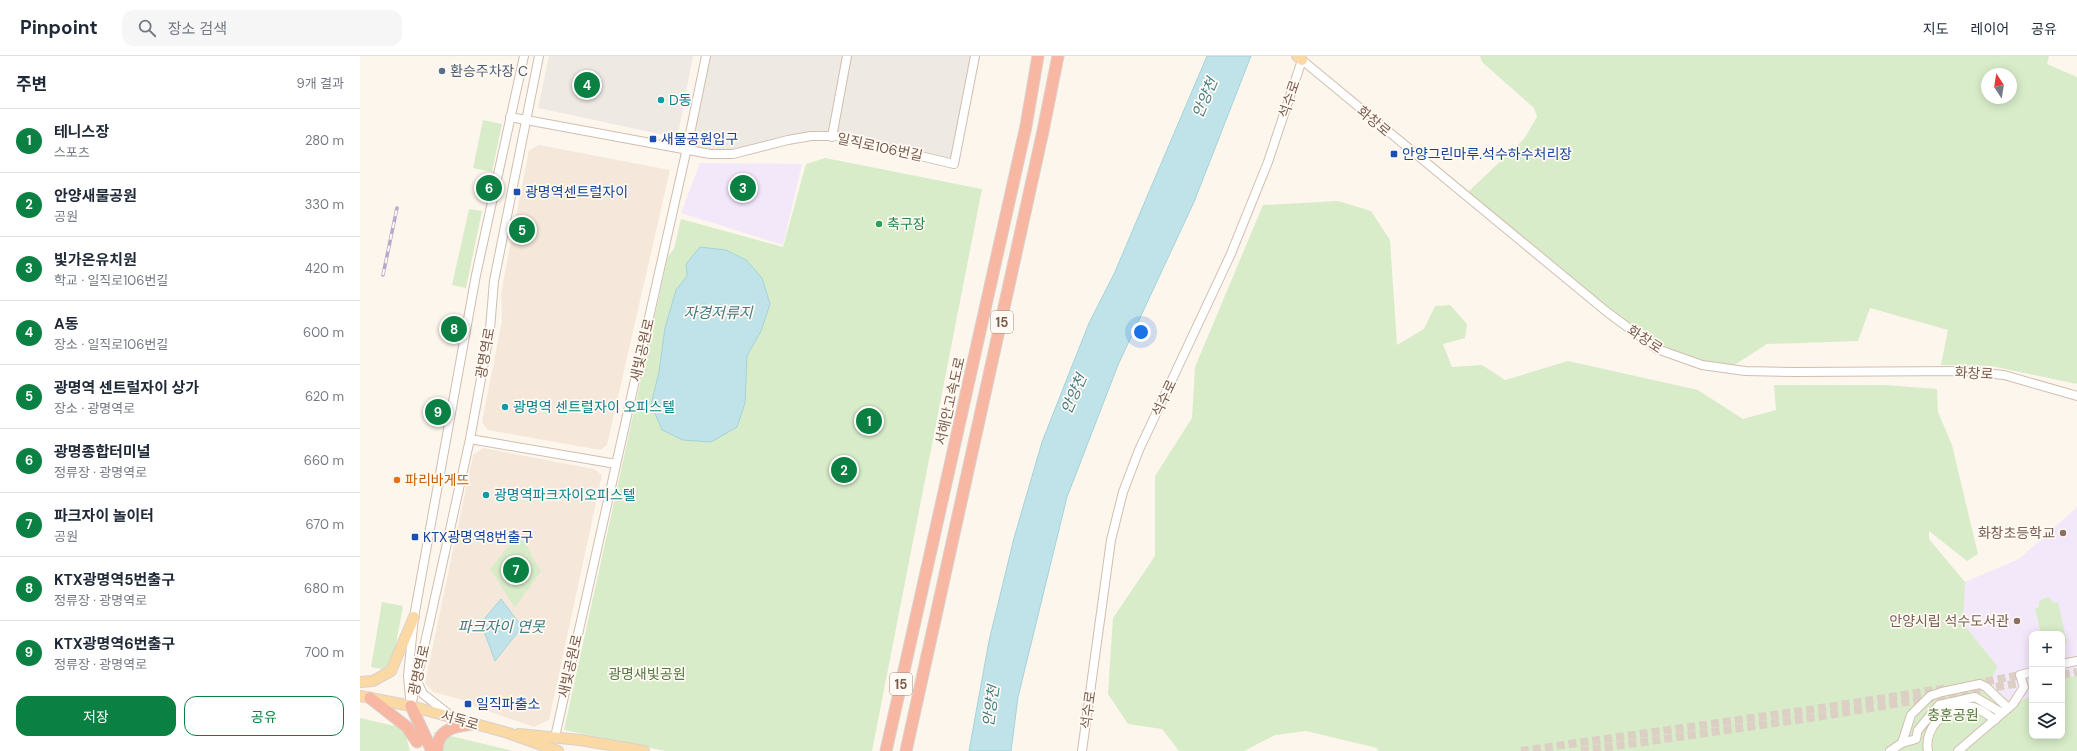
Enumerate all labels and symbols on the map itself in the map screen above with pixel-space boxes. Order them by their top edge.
place label: 환승주차장 C [450,62,528,80]
marker: 환승주차장 C [437,66,447,76]
north arrow [1981,68,2017,104]
pin: 4 [574,70,600,100]
water label: 안양천 [1188,73,1223,121]
street label: 석수로 [1274,78,1304,120]
place label: D동 [669,91,692,109]
marker: D동 [656,95,666,105]
street label: 화창로 [1353,102,1395,140]
street label: 일직로106번길 [836,129,924,165]
place label: 새물공원입구 [661,130,738,148]
marker: 새물공원입구 [648,134,658,144]
place label: 안양그린마루.석수하수처리장 [1402,145,1572,163]
marker: 안양그린마루.석수하수처리장 [1389,149,1399,159]
pin: 6 [476,173,502,203]
pin: 3 [730,173,756,203]
place label: 광명역센트럴자이 [525,183,628,201]
marker: 광명역센트럴자이 [512,187,522,197]
pin: 5 [509,215,535,245]
place label: 축구장 [887,215,926,233]
marker: 축구장 [874,219,884,229]
water label: 자경저류지 [683,303,754,323]
road number: 15 [991,311,1013,333]
pin: 8 [441,314,467,344]
street label: 새빛공원로 [626,316,658,383]
street label: 화창로 [1624,321,1666,357]
your location [1131,322,1151,342]
street label: 광명역로 [472,326,498,380]
street label: 서해안고속도로 [931,355,969,447]
street label: 화창로 [1954,363,1994,383]
water label: 안양천 [1056,369,1092,417]
street label: 석수로 [1148,377,1180,419]
pin: 9 [425,397,451,427]
place label: 광명역 센트럴자이 오피스텔 [513,398,675,416]
marker: 광명역 센트럴자이 오피스텔 [500,402,510,412]
pin: 1 [856,406,882,436]
pin: 2 [831,455,857,485]
place label: 파리바게뜨 [405,471,470,489]
marker: 파리바게뜨 [392,475,402,485]
place label: 광명역파크자이오피스텔 [494,486,636,504]
marker: 광명역파크자이오피스텔 [481,490,491,500]
place label: 화창초등학교 [1978,524,2055,542]
place label: KTX광명역8번출구 [423,528,533,546]
marker: 화창초등학교 [2058,528,2068,538]
marker: KTX광명역8번출구 [410,532,420,542]
pin: 7 [503,555,529,585]
place label: 안양시립 석수도서관 [1889,612,2009,630]
marker: 안양시립 석수도서관 [2012,616,2022,626]
water label: 파크자이 연못 [457,617,546,637]
street label: 새빛공원로 [554,632,586,699]
street label: 광명역로 [404,643,434,697]
park label: 광명새빛공원 [608,665,686,683]
road number: 15 [890,673,912,695]
water label: 안양천 [978,682,1004,728]
street label: 석수로 [1076,689,1100,730]
place label: 일직파출소 [476,695,541,713]
marker: 일직파출소 [463,699,473,709]
street label: 서독로 [439,706,481,734]
park label: 충훈공원 [1927,706,1979,724]

